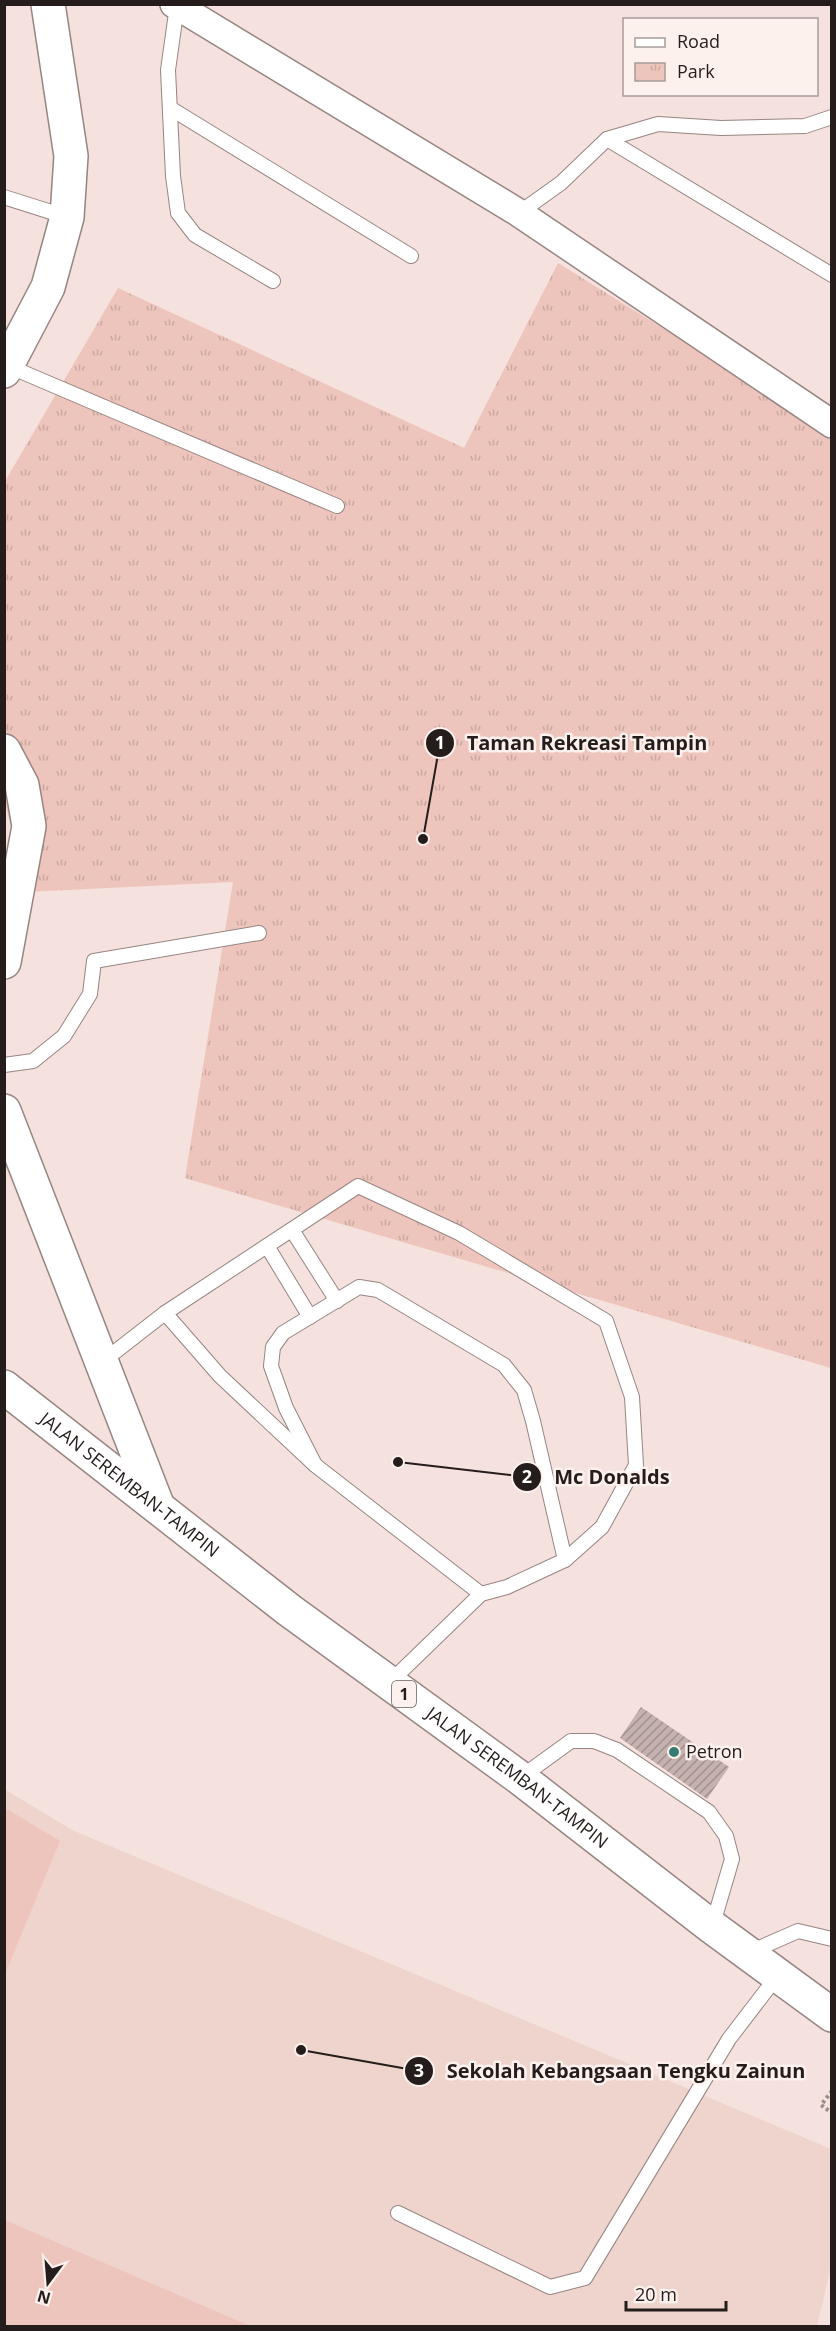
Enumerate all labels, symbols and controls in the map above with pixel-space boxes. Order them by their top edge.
legend [623,18,818,96]
text: Road [677,29,720,53]
text: Park [677,59,715,83]
callout: Taman Rekreasi Tampin [425,724,720,762]
text: Taman Rekreasi Tampin [467,729,707,756]
text: 1 [435,730,445,754]
street label: JALAN SEREMBAN-TAMPIN [34,1405,225,1562]
callout: Mc Donalds [512,1458,682,1496]
text: Mc Donalds [554,1463,670,1490]
text: 2 [522,1464,532,1488]
road number: 1 [392,1681,416,1707]
street label: JALAN SEREMBAN-TAMPIN [420,1700,614,1853]
place label: Petron [686,1739,743,1763]
marker: Petron [667,1745,681,1759]
callout: Sekolah Kebangsaan Tengku Zainun [404,2052,817,2090]
text: Sekolah Kebangsaan Tengku Zainun [447,2057,805,2084]
text: 3 [414,2058,424,2082]
north arrow [18,2253,78,2313]
scale bar [626,2274,726,2312]
text: 20 m [635,2282,677,2306]
text: N [35,2285,53,2310]

